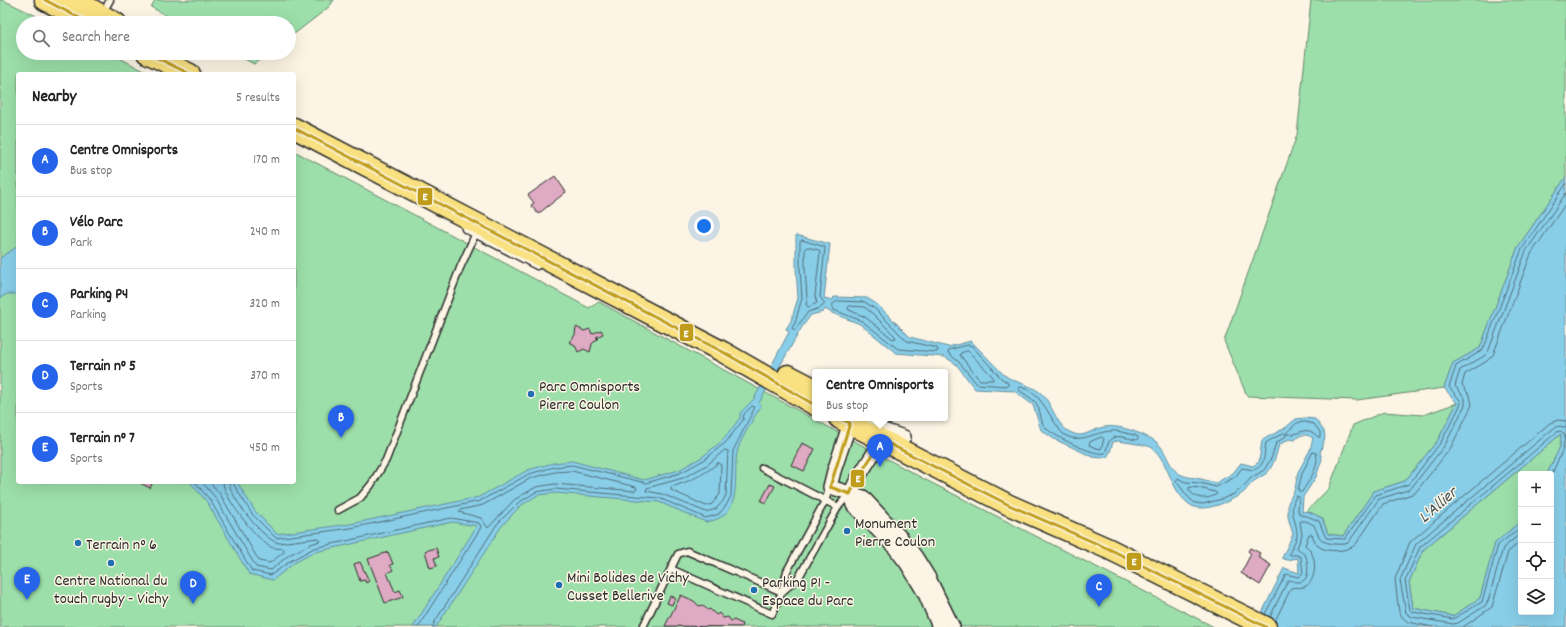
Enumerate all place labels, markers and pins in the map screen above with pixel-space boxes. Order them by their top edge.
place label: Parc Omnisports Pierre Coulon [539,376,640,417]
marker: Parc Omnisports Pierre Coulon [526,389,536,399]
pin: B [328,405,354,438]
pin: A [867,434,893,467]
place label: Monument Pierre Coulon [855,513,935,554]
marker: Monument Pierre Coulon [842,526,852,536]
place label: Terrain n° 6 [86,534,157,557]
marker: Terrain n° 6 [73,538,83,548]
marker: Centre National du touch rugby - Vichy [106,558,116,568]
pin: E [14,567,40,600]
place label: Mini Bolides de Vichy Cusset Bellerive [567,567,689,608]
place label: Centre National du touch rugby - Vichy [54,570,169,611]
pin: D [180,571,206,604]
place label: Parking P1 - Espace du Parc [762,572,853,613]
pin: C [1086,574,1112,607]
marker: Mini Bolides de Vichy Cusset Bellerive [554,580,564,590]
marker: Parking P1 - Espace du Parc [749,585,759,595]

